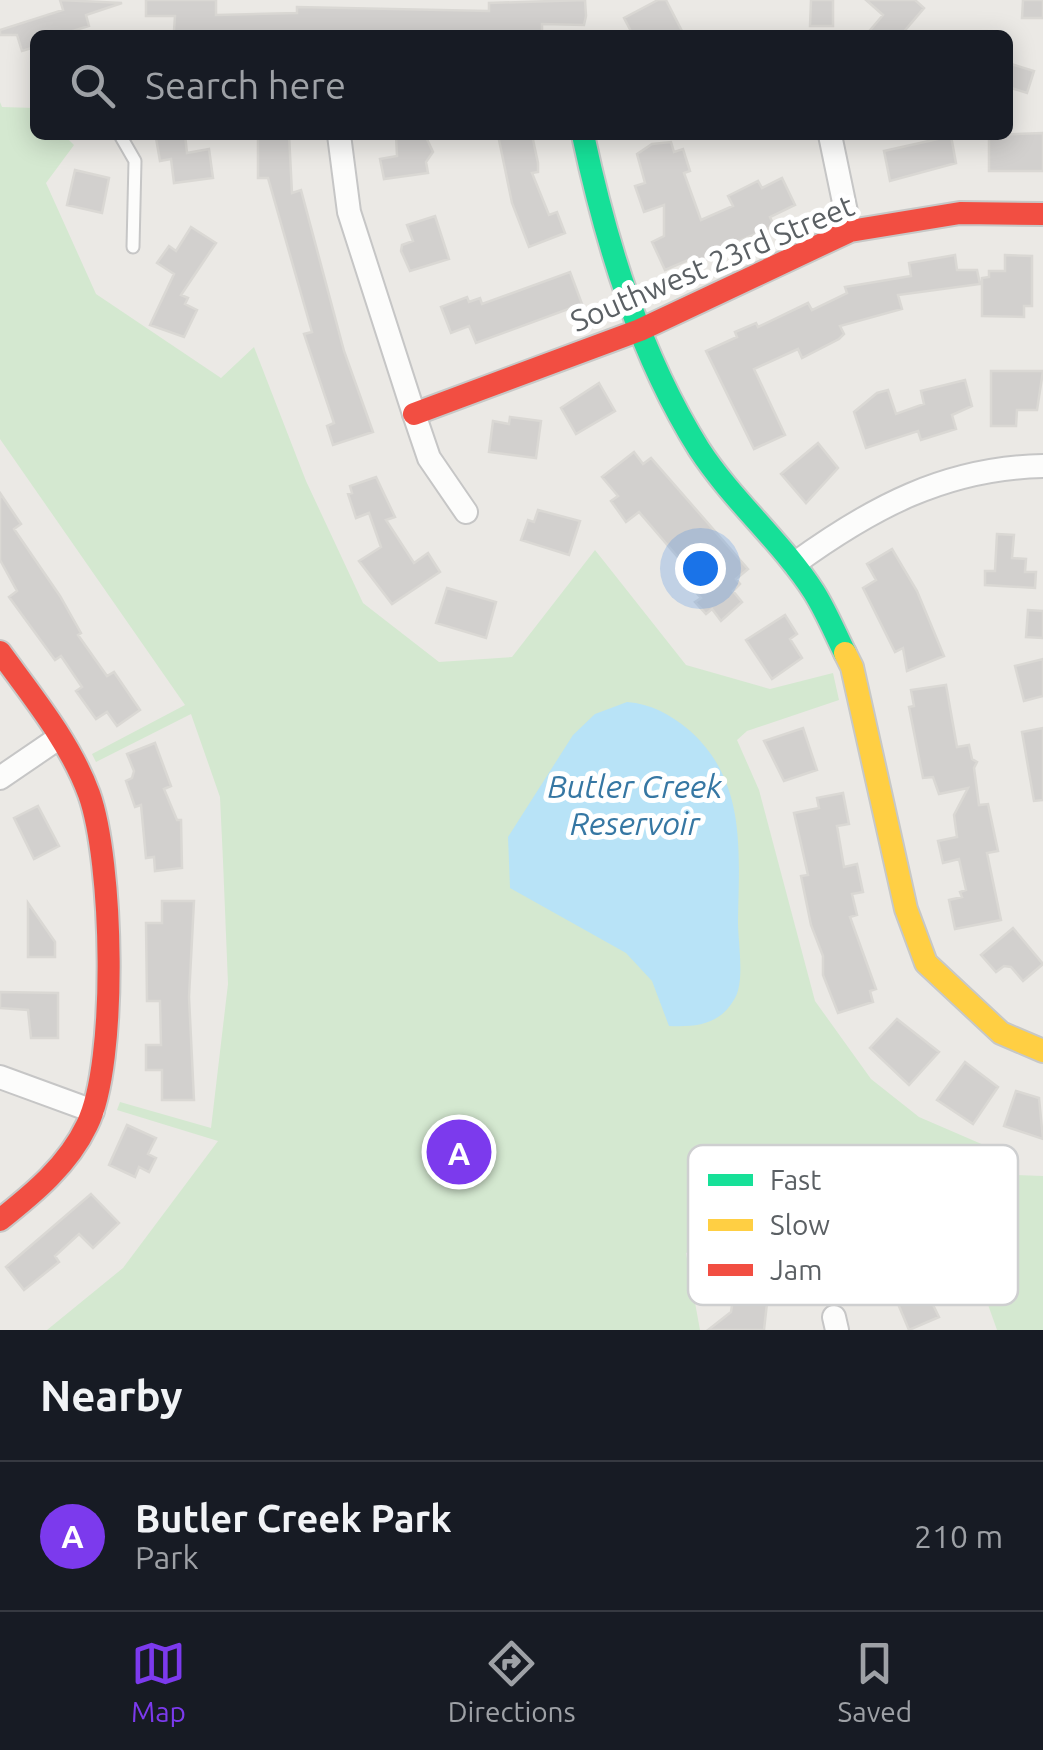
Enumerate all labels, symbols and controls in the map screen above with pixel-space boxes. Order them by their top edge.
search box [30,30,1013,140]
icon: search [65,58,120,113]
text: Search here [145,64,346,106]
street label: Southwest 23rd Street [565,188,859,338]
your location [675,543,726,594]
water label: Butler Creek Reservoir [548,768,723,841]
pin: A [426,1114,492,1190]
legend [688,1145,1018,1305]
text: Fast [770,1164,821,1195]
text: Slow [770,1209,830,1240]
text: Jam [770,1254,822,1285]
text: Nearby [40,1372,183,1419]
text: Butler Creek Park [135,1497,452,1539]
text: A [61,1518,84,1554]
text: 210 m [914,1518,1003,1554]
text: Park [135,1539,199,1575]
tab: Map [131,1636,186,1727]
tab: Directions [448,1636,576,1727]
tab: Saved [838,1636,912,1727]

